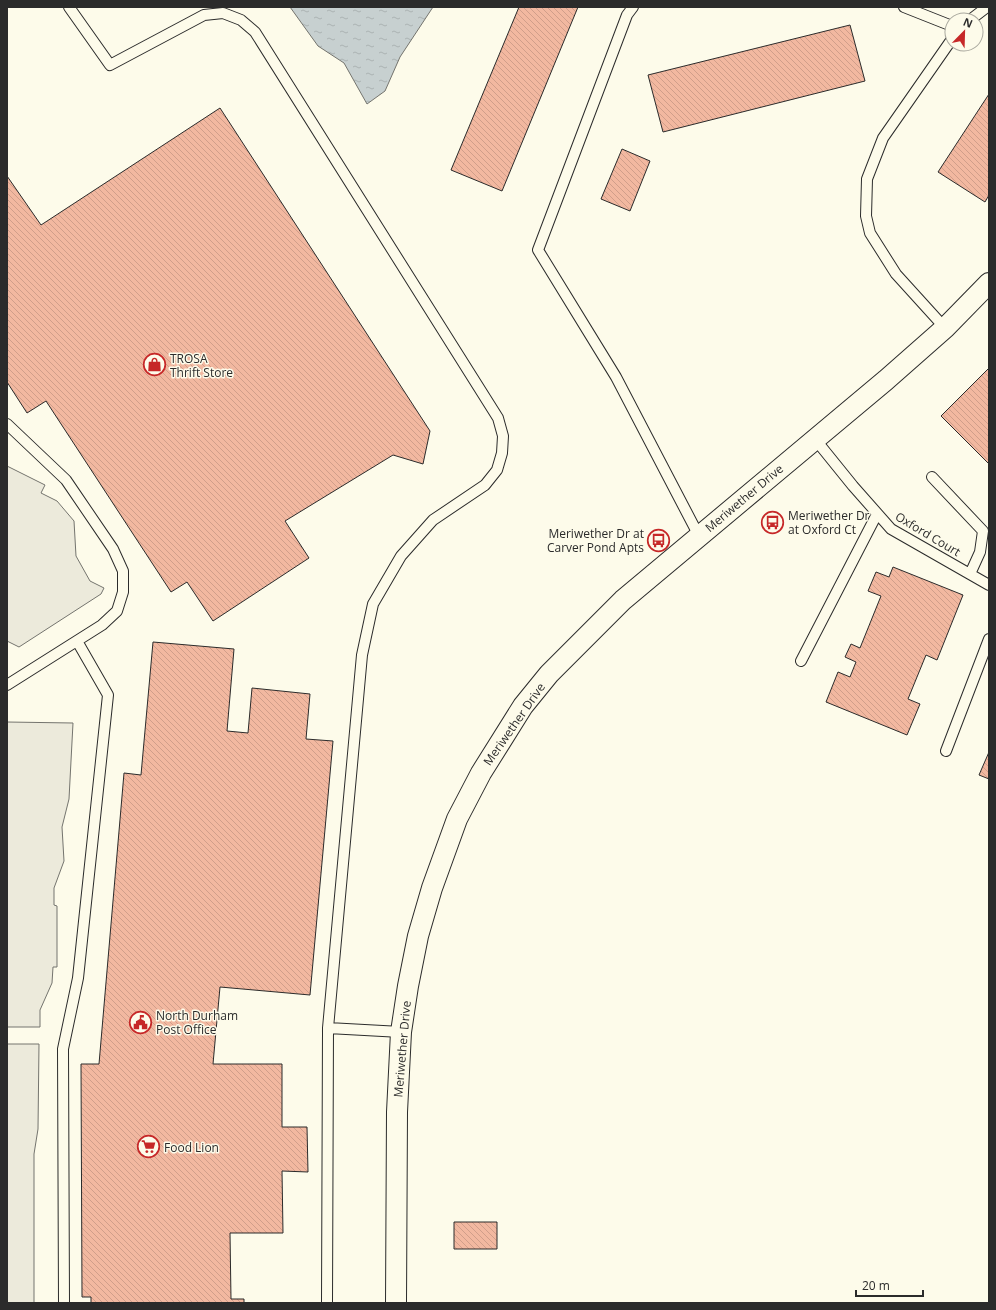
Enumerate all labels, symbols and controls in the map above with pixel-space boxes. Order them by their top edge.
north arrow [944,12,984,52]
text: N [961,14,975,31]
place label: TROSA Thrift Store [170,350,233,381]
shop icon: TROSA Thrift Store [141,352,167,378]
street label: Meriwether Drive [701,460,787,536]
place label: Meriwether Dr at Oxford Ct [788,507,870,538]
street label: Oxford Court [892,508,964,560]
bus stop icon: Meriwether Dr at Oxford Ct [759,509,785,535]
place label: Meriwether Dr at Carver Pond Apts [547,525,644,556]
bus stop icon: Meriwether Dr at Carver Pond Apts [646,527,672,553]
street label: Meriwether Drive [479,679,549,769]
street label: Meriwether Drive [389,1000,415,1098]
place label: North Durham Post Office [156,1007,238,1038]
public building icon: North Durham Post Office [127,1009,153,1035]
supermarket icon: Food Lion [136,1134,162,1160]
place label: Food Lion [164,1139,219,1156]
scale bar [856,1272,923,1298]
text: 20 m [862,1277,890,1294]

